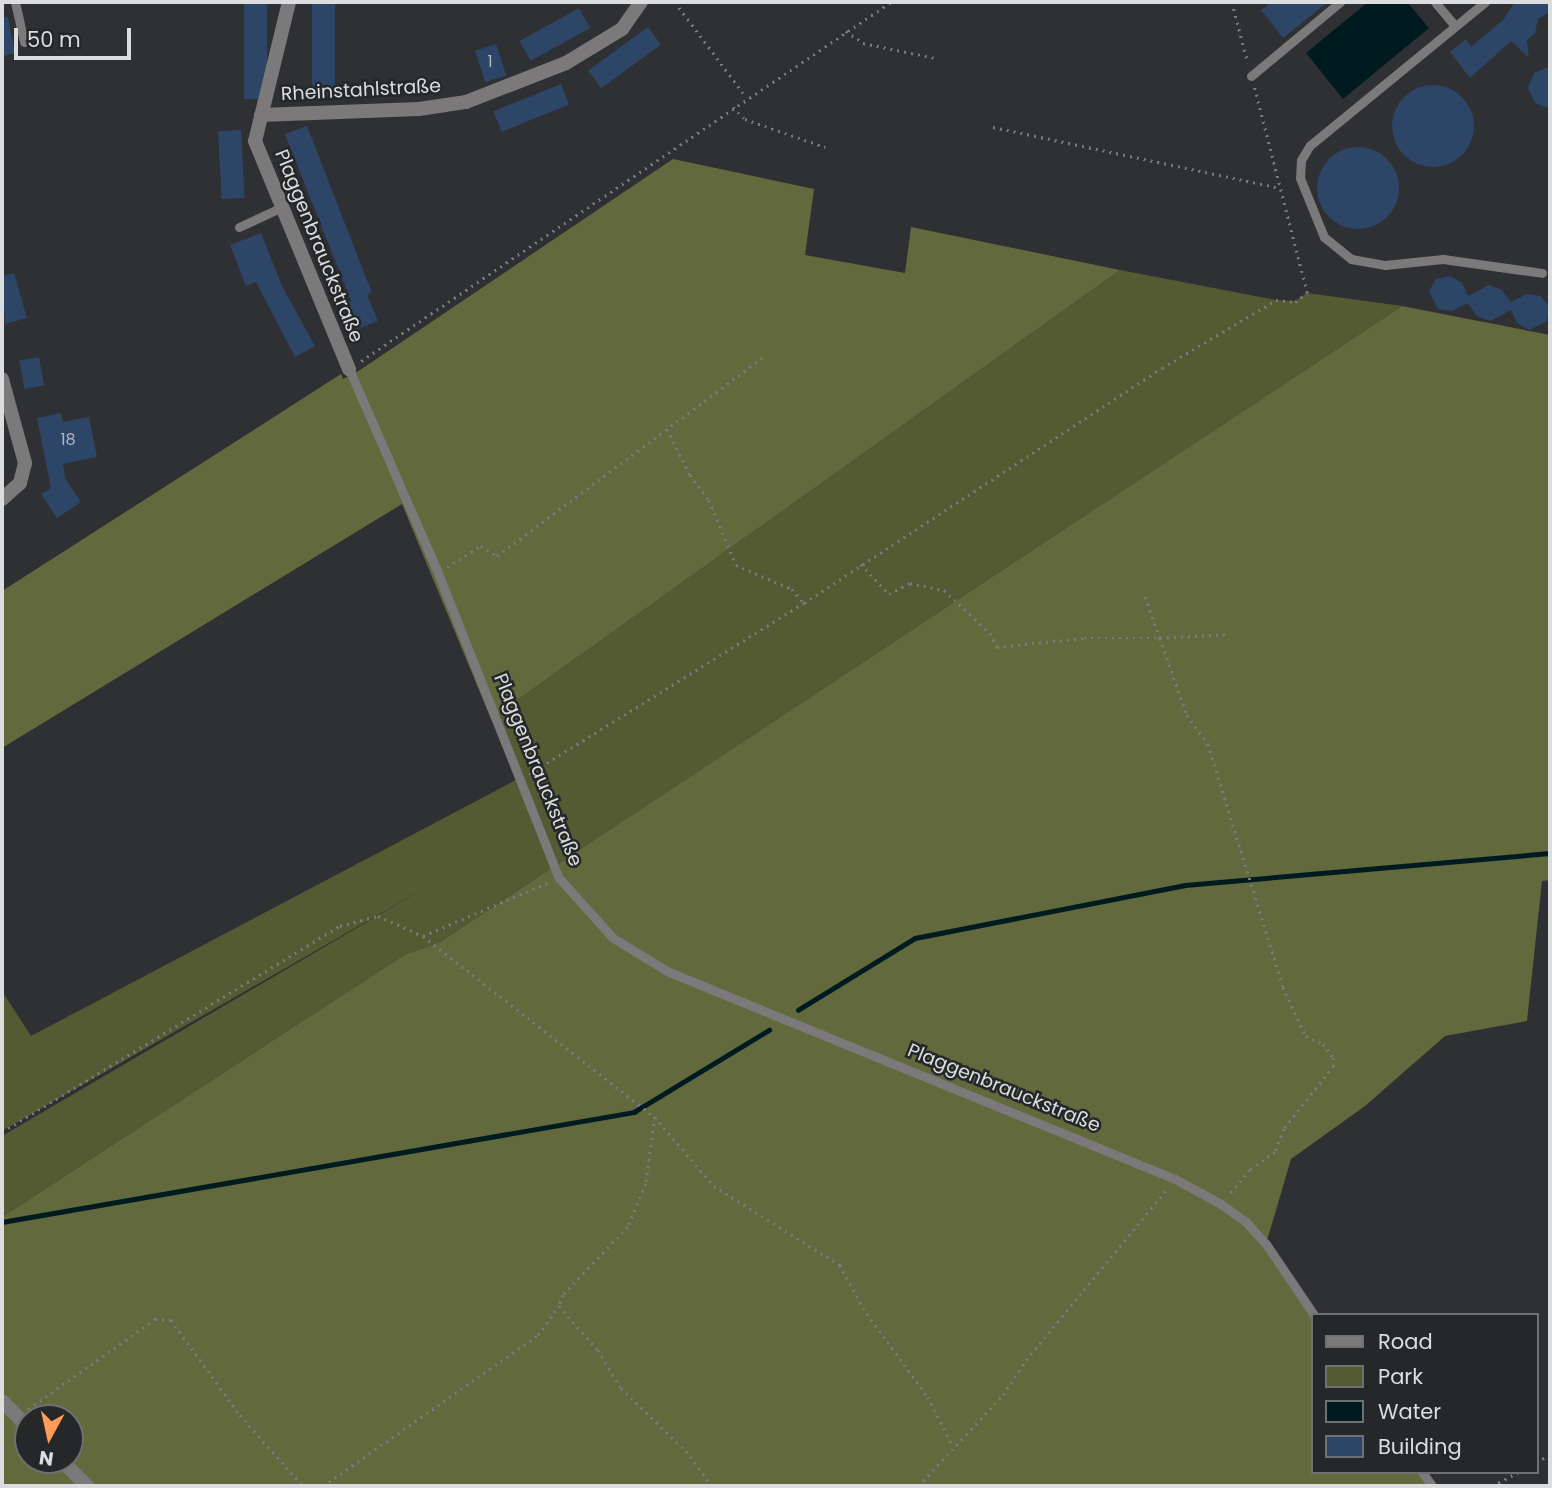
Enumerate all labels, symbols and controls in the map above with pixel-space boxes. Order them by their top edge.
scale bar [18,14,135,58]
text: 50 m [27,25,81,54]
house number: 1 [487,52,493,72]
street label: Rheinstahlstraße [280,74,442,106]
street label: Plaggenbrauckstraße [270,146,368,346]
house number: 18 [60,430,76,450]
street label: Plaggenbrauckstraße [489,670,587,870]
street label: Plaggenbrauckstraße [904,1039,1104,1137]
legend [1310,1313,1538,1474]
text: Road [1378,1327,1433,1356]
text: Park [1378,1362,1423,1391]
text: Water [1378,1397,1441,1426]
north arrow [14,1404,84,1474]
text: Building [1378,1432,1462,1461]
text: N [37,1444,55,1473]

